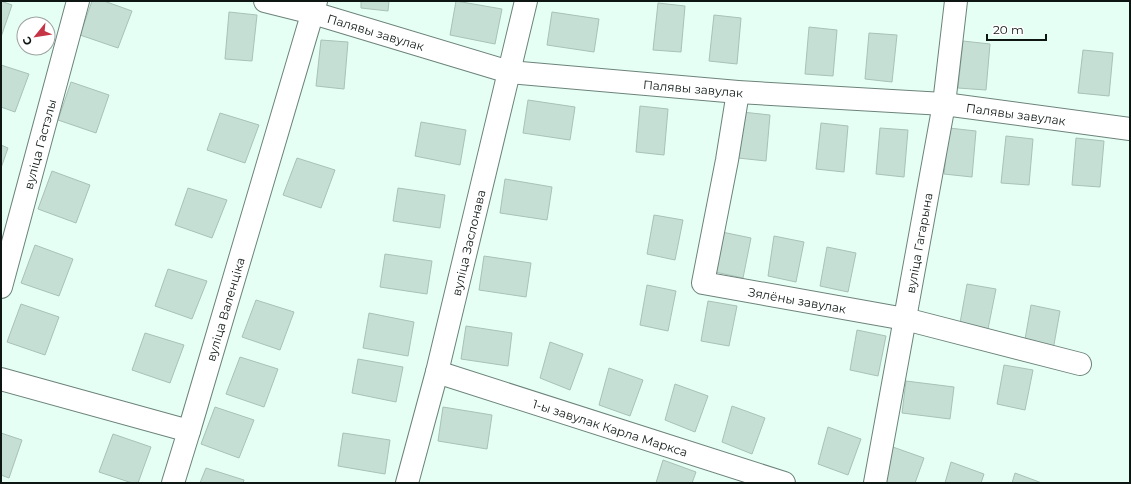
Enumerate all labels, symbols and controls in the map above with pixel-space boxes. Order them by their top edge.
street label: Палявы завулак [326,10,426,54]
north arrow [16,16,56,56]
scale bar [987,16,1046,42]
text: 20 m [993,22,1024,37]
text: С [19,34,35,48]
street label: Палявы завулак [642,76,744,100]
street label: вуліца Гастэлы [20,97,59,191]
street label: Палявы завулак [965,100,1067,128]
street label: вуліца Заслонава [448,188,488,297]
street label: вуліца Гагарына [902,191,935,294]
street label: вуліца Валенціка [203,256,247,363]
street label: Зялёны завулак [747,284,847,316]
street label: 1-ы завулак Карла Маркса [531,396,690,459]

